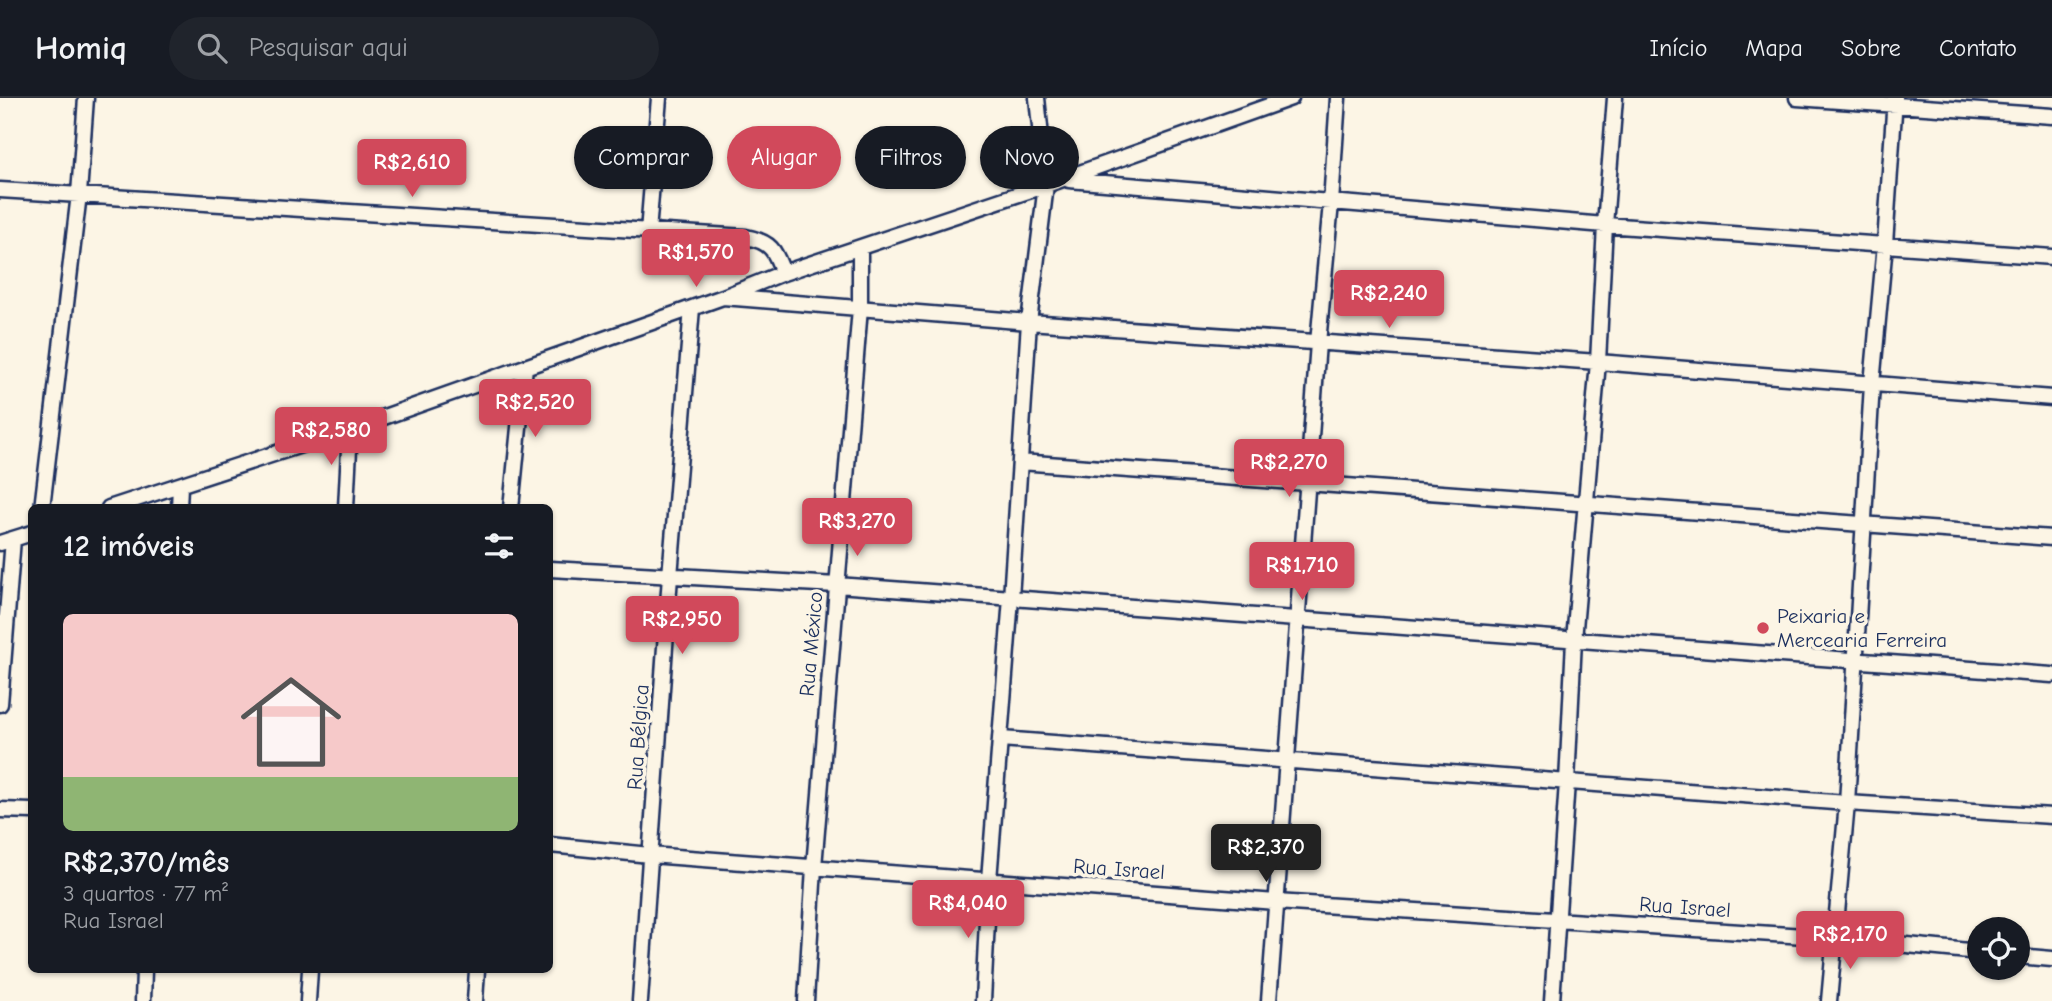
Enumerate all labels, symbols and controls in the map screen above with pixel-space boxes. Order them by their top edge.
search box [169,17,659,80]
text: Homiq [35,29,127,67]
icon: search [193,29,231,67]
text: Pesquisar aqui [249,33,408,63]
text: Início [1649,34,1707,62]
text: Mapa [1745,34,1803,62]
text: Sobre [1841,34,1901,62]
text: Contato [1939,34,2017,62]
chip: Comprar [574,126,713,189]
chip: Alugar [727,126,841,189]
chip: Filtros [855,126,966,189]
chip: Novo [980,126,1079,189]
pin: R$2,610 [347,140,477,199]
text: R$2,610 [373,148,451,175]
pin: R$1,570 [631,230,761,289]
text: R$1,570 [658,238,734,265]
pin: R$2,240 [1324,271,1454,330]
text: R$2,240 [1350,279,1428,306]
pin: R$2,520 [470,380,600,439]
text: R$2,520 [495,388,575,415]
pin: R$2,580 [266,408,396,467]
text: R$2,580 [291,416,371,443]
pin: R$2,270 [1224,440,1354,499]
text: R$2,270 [1250,448,1328,475]
pin: R$3,270 [792,498,922,558]
text: R$3,270 [818,507,896,534]
icon: filters [480,527,518,565]
text: 12 imóveis [63,529,194,564]
pin: R$1,710 [1237,542,1367,602]
text: R$1,710 [1265,551,1339,578]
street label: Rua México [794,591,828,697]
pin: R$2,950 [617,596,747,656]
place label: Peixaria e Mercearia Ferreira [1777,604,1947,652]
text: R$2,950 [642,605,722,632]
marker: Peixaria e Mercearia Ferreira [1755,620,1771,636]
icon: home [228,659,354,785]
street label: Rua Bélgica [622,683,654,791]
pin: R$2,370 [1201,824,1331,884]
text: R$2,370 [1227,833,1305,860]
text: R$2,370/mês [63,845,229,880]
street label: Rua Israel [1072,854,1166,884]
text: 3 quartos · 77 m² [63,880,228,907]
pin: R$4,040 [903,880,1033,940]
text: R$4,040 [928,889,1008,916]
street label: Rua Israel [1638,892,1732,922]
text: Rua Israel [63,907,164,934]
pin: R$2,170 [1785,912,1915,971]
map controls [1967,917,2030,980]
button: locate [1967,917,2030,980]
text: R$2,170 [1812,920,1888,947]

